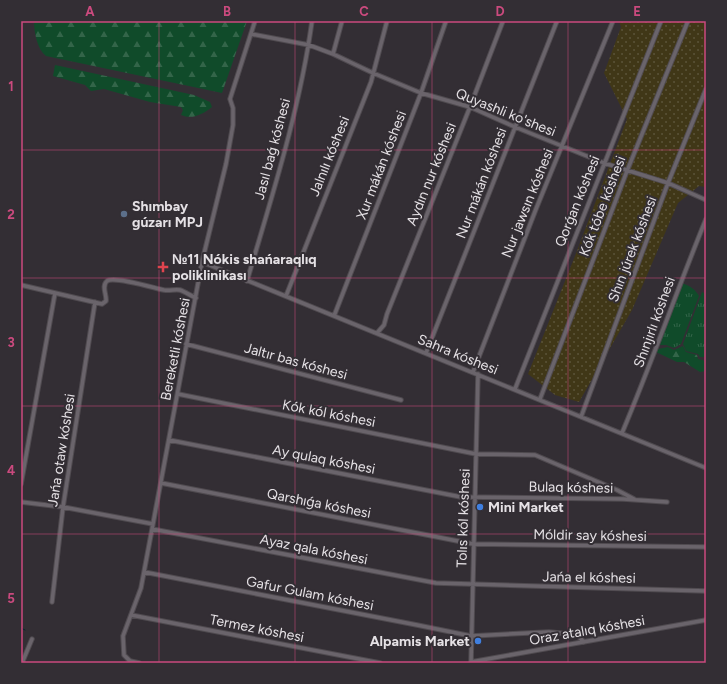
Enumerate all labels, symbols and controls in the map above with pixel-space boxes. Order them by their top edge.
text: A [85,4,95,19]
text: B [223,4,231,19]
text: C [359,4,369,19]
text: D [495,4,505,19]
text: E [633,4,641,19]
text: 1 [8,79,14,94]
street label: Quyashli ko'shesi [453,85,558,140]
street label: Jasıl baǵ kóshesi [251,97,294,202]
street label: Xur mákán kóshesi [353,108,410,222]
street label: Jalnılı kóshesi [306,114,353,199]
street label: Aydın nur kóshesi [403,120,460,228]
street label: Nur mákán kóshesi [452,125,510,241]
street label: Nur jawsın kóshesi [498,146,557,260]
street label: Qorǵan kóshesi [551,153,603,249]
street label: Kók tóbe kóshesi [576,154,629,259]
street label: Shın júrek kóshesi [605,194,660,304]
place label: Shımbay gúzarı MPJ [132,198,203,231]
text: 2 [7,207,15,222]
marker: Shımbay gúzarı MPJ [119,209,129,219]
place label: №11 Nókis shańaraqlıq poliklinikası [172,251,317,284]
marker: №11 Nókis shańaraqlıq poliklinikası [157,261,169,273]
street label: Shınjırlı kóshesi [630,274,679,370]
street label: Bereketli kóshesi [157,296,194,402]
street label: Sahra kóshesi [415,331,501,378]
text: 3 [7,335,15,350]
street label: Jaltır bas kóshesi [242,340,349,383]
street label: Jańa otaw kóshesi [44,392,79,508]
street label: Kók kól kóshesi [281,396,377,431]
street label: Ay qulaq kóshesi [271,441,377,478]
text: 4 [7,463,15,478]
street label: Tolıs kól kóshesi [453,468,474,568]
street label: Bulaq kóshesi [529,478,613,497]
street label: Qarshıǵa kóshesi [265,485,372,522]
place label: Mini Market [488,499,564,516]
marker: Mini Market [475,502,485,512]
street label: Móldir say kóshesi [533,526,647,545]
street label: Ayaz qala kóshesi [259,531,369,568]
street label: Jańa el kóshesi [542,568,636,587]
street label: Gafur Gulam kóshesi [245,573,375,614]
text: 5 [7,591,15,606]
street label: Termez kóshesi [208,611,305,646]
street label: Oraz atalıq kóshesi [528,612,646,649]
place label: Alpamis Market [370,633,470,650]
marker: Alpamis Market [473,636,483,646]

